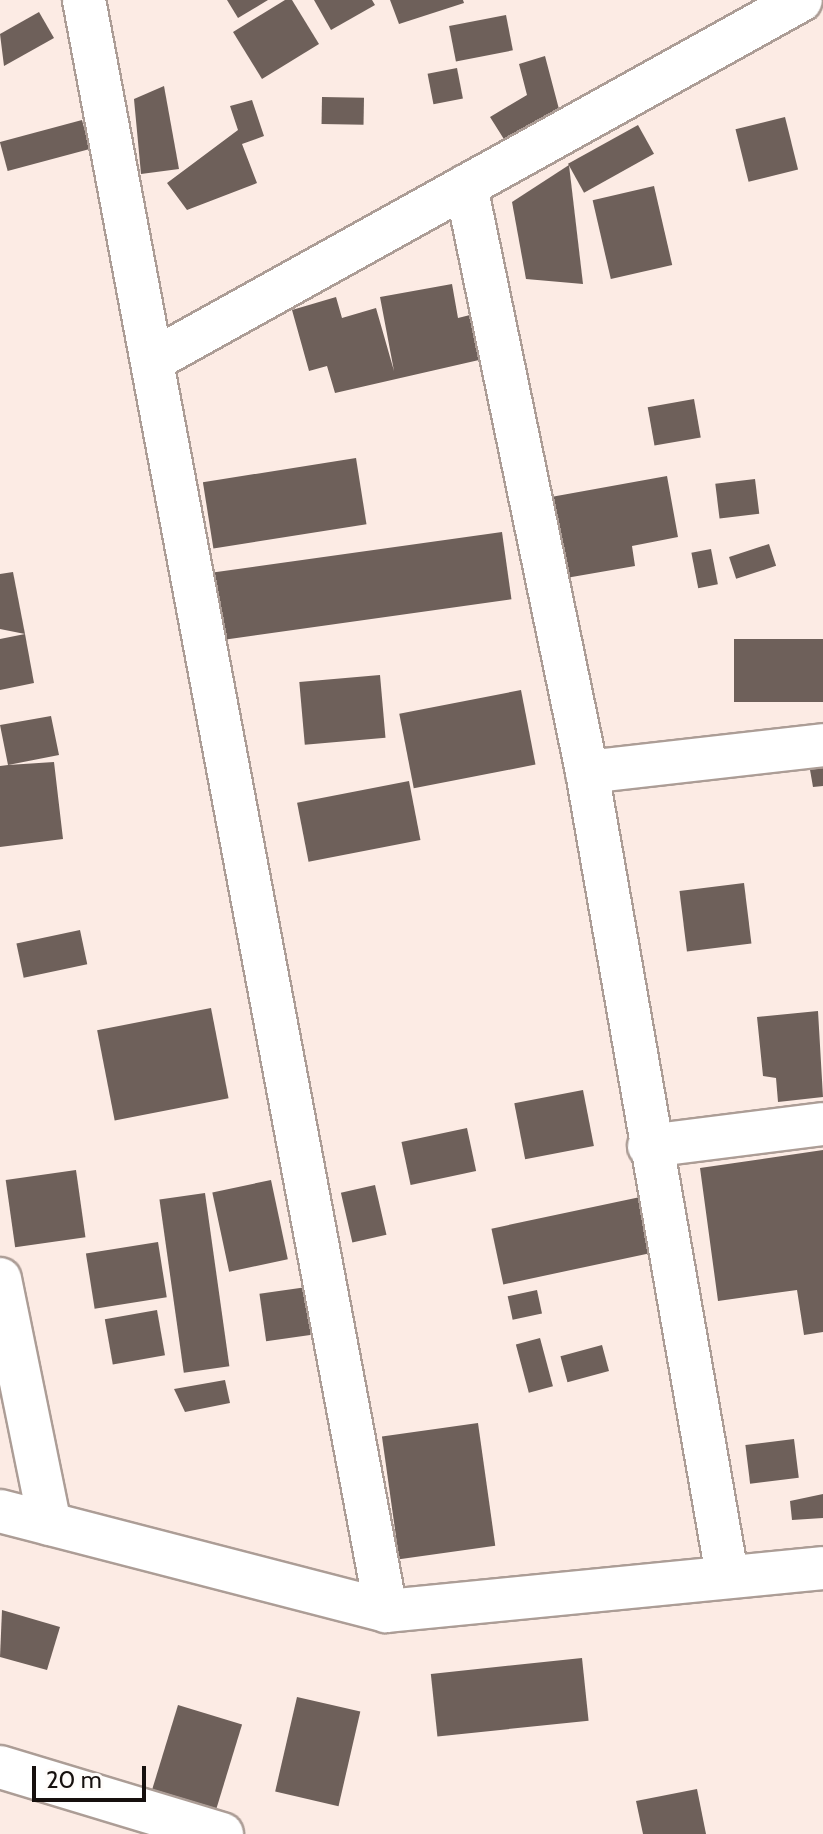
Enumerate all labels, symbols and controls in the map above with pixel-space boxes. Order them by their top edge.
scale bar [36,1750,150,1800]
text: 20 m [46,1765,102,1794]

